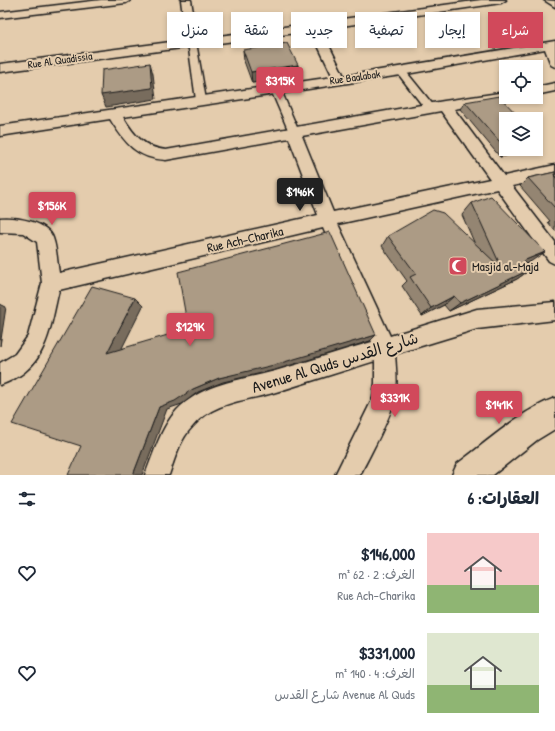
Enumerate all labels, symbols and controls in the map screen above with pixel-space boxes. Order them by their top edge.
chip: منزل [167,12,223,48]
chip: شقة [231,12,283,48]
chip: جديد [291,12,347,48]
chip: تصفية [355,12,417,48]
chip: إيجار [425,12,480,48]
chip: شراء [488,12,543,48]
street label: Rue Al Quadissia [27,48,94,71]
map controls [499,60,543,156]
button: locate [499,60,543,104]
street label: Rue Baalabak [329,66,382,87]
pin: $315K [252,67,308,101]
text: $315K [265,71,295,89]
button: layers [499,112,543,156]
pin: $146K [272,178,328,212]
text: $146K [286,182,314,200]
pin: $156K [24,192,80,226]
text: $156K [38,196,66,214]
street label: Rue Ach–Charika [205,221,285,257]
mosque icon: Masjid al-Majd [447,255,469,277]
place label: Masjid al-Majd [472,257,539,275]
pin: $129K [162,313,218,347]
text: $129K [176,317,204,335]
street label: Avenue Al Quds شارع القدس [249,326,421,399]
pin: $331K [367,384,423,418]
text: $331K [380,388,410,406]
pin: $141K [471,391,527,425]
text: $141K [485,395,513,413]
text: العقارات: 6 [467,486,539,509]
icon: filters [16,488,38,510]
text: $146,000 [361,542,415,565]
icon: home [459,549,507,597]
icon: heart [16,562,38,584]
text: الغرف: 2 · 62 m² [338,565,415,583]
text: Rue Ach–Charika [337,586,415,604]
text: $331,000 [359,641,415,664]
icon: home [459,649,507,697]
icon: heart [16,662,38,684]
text: الغرف: 4 · 140 m² [335,664,415,682]
text: Avenue Al Quds شارع القدس [274,685,415,703]

